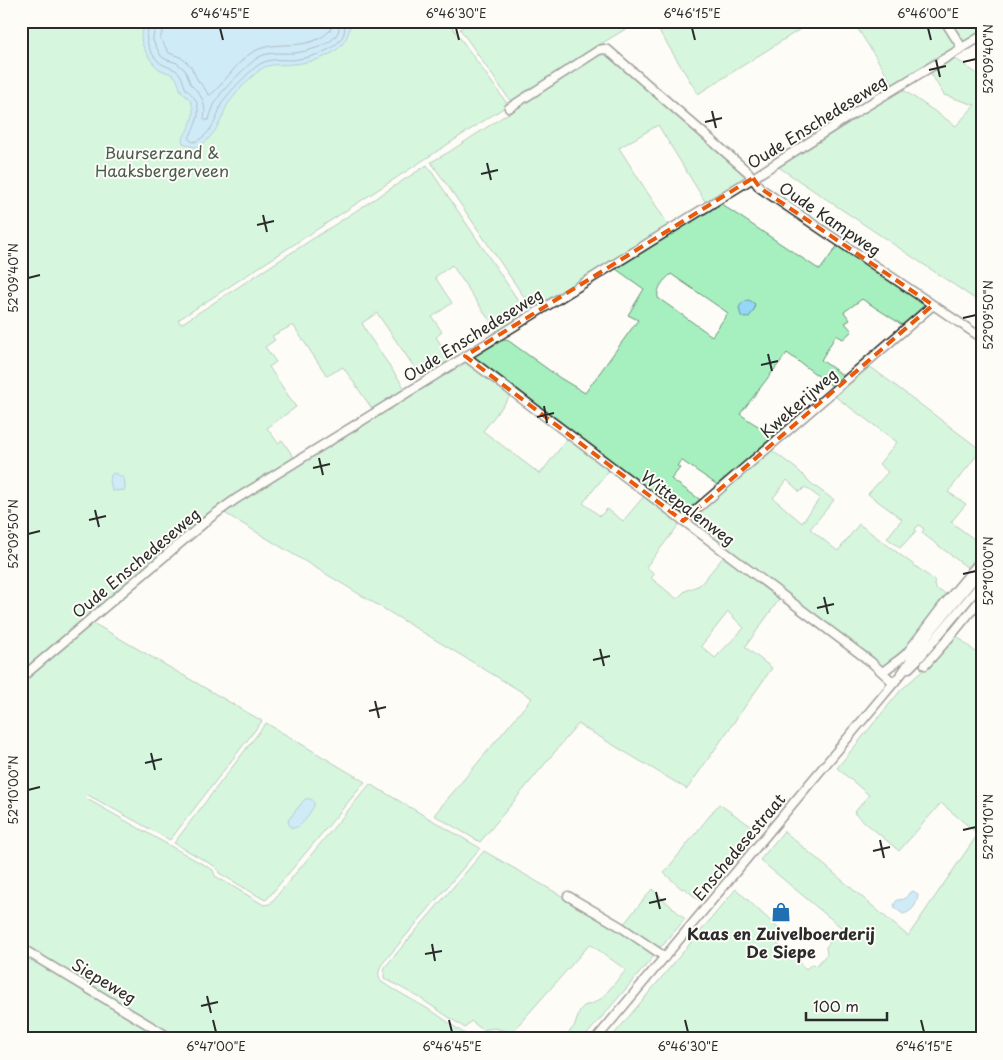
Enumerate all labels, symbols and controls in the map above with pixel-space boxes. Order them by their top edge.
text: 6°46'45"E [190,4,250,22]
text: 6°46'30"E [425,4,487,22]
text: 6°46'15"E [663,4,721,22]
text: 6°46'00"E [897,4,959,22]
text: 52°09'40"N [979,24,997,94]
street label: Oude Enschedeseweg [742,68,891,174]
park label: Buurserzand & Haaksbergerveen [95,140,229,182]
street label: Oude Kampweg [775,175,886,261]
text: 52°09'40"N [4,243,22,313]
text: 52°09'50"N [979,280,997,350]
street label: Oude Enschedeseweg [398,281,547,387]
street label: Kwekerijweg [754,362,842,443]
street label: Wittepalenweg [636,464,741,551]
text: 52°09'50"N [4,499,22,569]
street label: Oude Enschedeseweg [66,501,205,623]
text: 52°10'00"N [979,536,997,606]
text: 52°10'00"N [4,755,22,825]
street label: Enschedesestraat [686,787,791,905]
text: 52°10'10"N [979,794,997,860]
shop icon: Kaas en Zuivelboerderij De Siepe [770,901,792,923]
place label: Kaas en Zuivelboerderij De Siepe [687,921,875,963]
street label: Siepeweg [68,951,141,1009]
scale bar [806,990,887,1022]
text: 100 m [813,994,859,1017]
text: 6°47'00"E [186,1037,246,1055]
text: 6°46'45"E [422,1037,482,1055]
text: 6°46'30"E [657,1037,719,1055]
text: 6°46'15"E [895,1037,953,1055]

